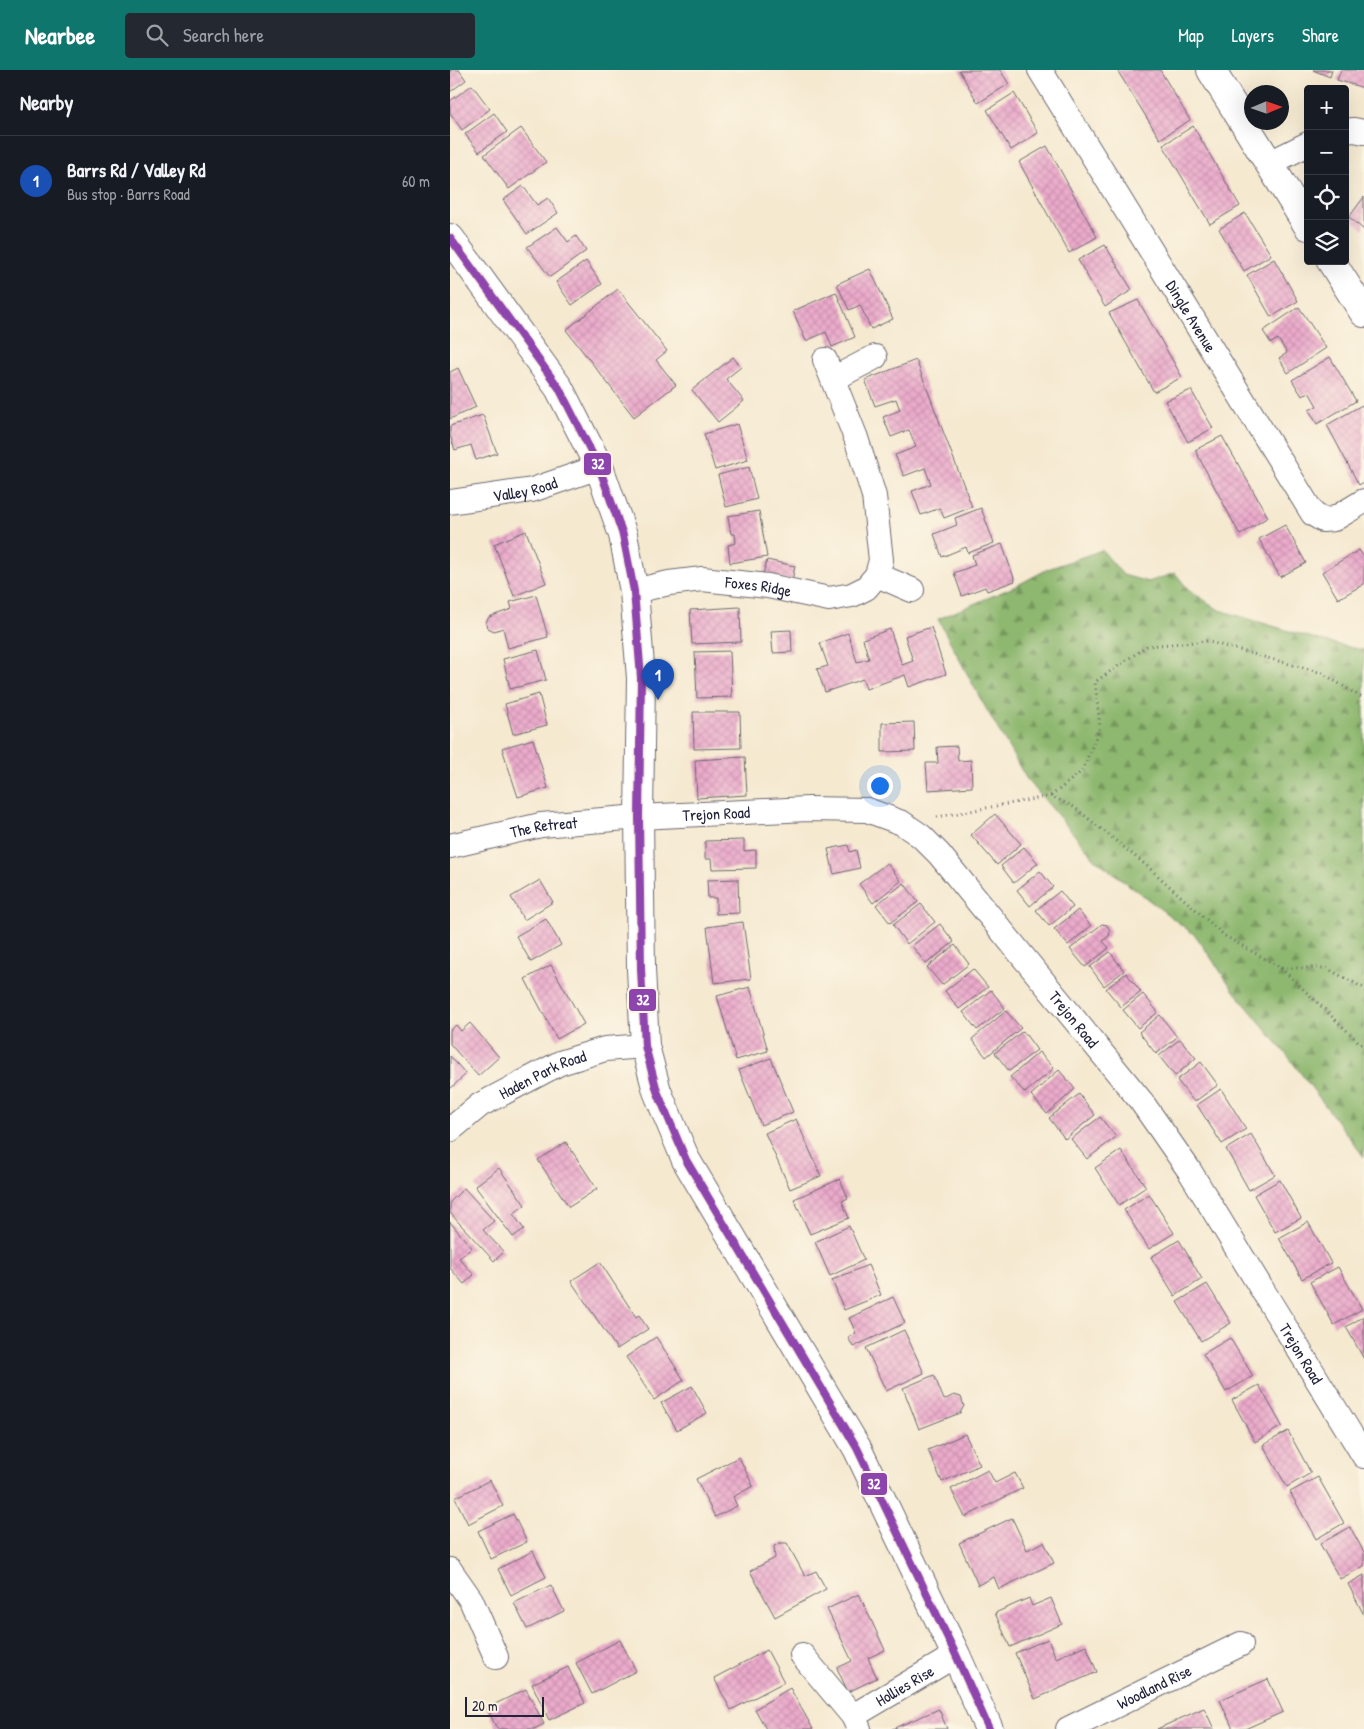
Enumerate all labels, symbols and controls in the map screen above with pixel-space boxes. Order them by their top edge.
search box [125,13,475,58]
text: Nearbee [25,19,95,51]
icon: search [143,21,171,49]
text: Search here [183,22,264,48]
text: Map [1178,23,1204,48]
text: Layers [1232,23,1274,48]
text: Share [1302,23,1339,48]
north arrow [1244,85,1289,130]
map controls [1304,85,1349,265]
button: + [1304,85,1349,130]
text: Nearby [20,88,73,117]
button: − [1304,130,1349,175]
text: Barrs Rd / Valley Rd [67,157,206,183]
text: 1 [33,170,39,192]
text: 60 m [402,170,430,192]
button: locate [1304,175,1349,220]
text: Bus stop · Barrs Road [67,183,190,205]
button: layers [1304,220,1349,265]
street label: Dingle Avenue [1161,276,1222,357]
line badge: 32 [583,452,612,476]
text: 32 [592,454,605,473]
street label: Valley Road [491,471,560,507]
street label: Foxes Ridge [723,570,794,602]
pin: 1 [642,659,674,700]
your location [867,773,893,799]
street label: Trejon Road [682,801,750,826]
street label: The Retreat [508,811,579,843]
street label: Trejon Road [1044,986,1104,1052]
line badge: 32 [628,988,657,1012]
text: 32 [637,990,650,1009]
street label: Haden Park Road [495,1045,589,1104]
street label: Trejon Road [1274,1319,1328,1388]
line badge: 32 [860,1472,888,1496]
text: 32 [868,1474,881,1493]
street label: Hollies Rise [871,1659,938,1711]
street label: Woodland Rise [1113,1659,1196,1714]
scale bar [465,1694,544,1717]
text: 20 m [472,1696,498,1715]

